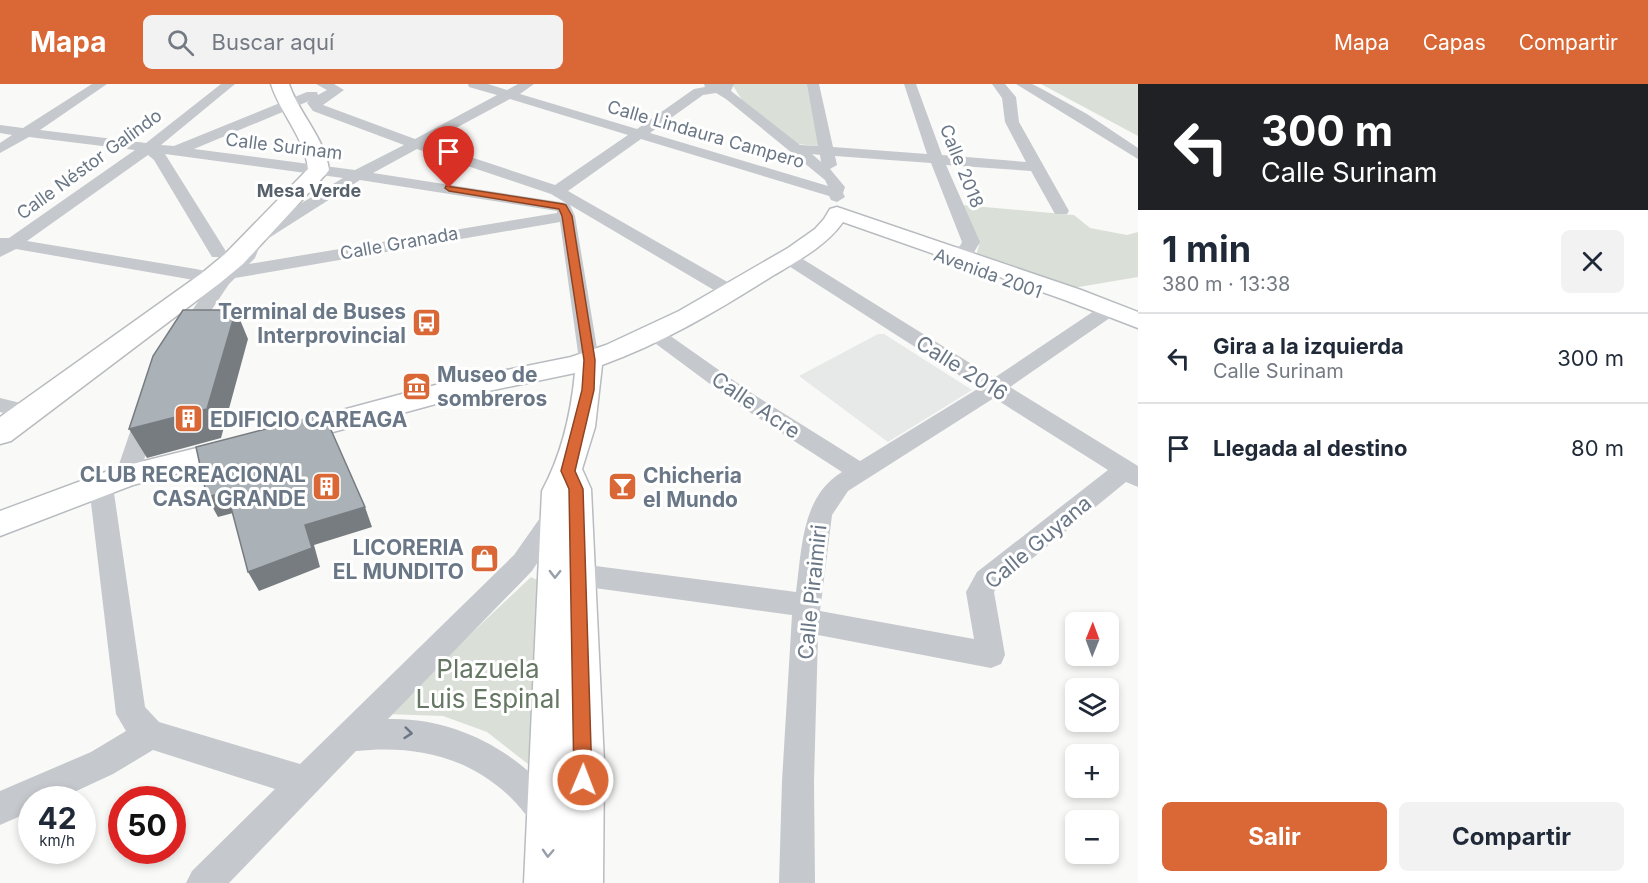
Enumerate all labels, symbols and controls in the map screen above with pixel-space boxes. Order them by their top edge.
search box [143,15,563,69]
text: Mapa [30,25,107,59]
icon: search [164,26,197,59]
text: Buscar aquí [212,29,334,55]
text: Mapa [1334,30,1390,55]
text: Capas [1423,30,1486,55]
text: Compartir [1519,30,1618,55]
street label: Calle Lindaura Campero [605,96,807,172]
street label: Calle Néstor Galindo [12,104,166,224]
text: 300 m [1261,105,1393,156]
icon: left [1162,108,1240,186]
street label: Calle 2018 [936,121,988,211]
pin [423,126,474,188]
street label: Calle Surinam [224,128,344,164]
icon: arrive [432,135,465,168]
text: Calle Surinam [1261,156,1437,189]
district label: Mesa Verde [257,180,361,201]
street label: Calle Granada [338,222,460,264]
text: 1 min [1162,227,1251,271]
button: close [1561,230,1624,293]
street label: Avenida 2001 [931,244,1045,302]
text: 380 m · 13:38 [1162,272,1290,296]
place label: Terminal de Buses Interprovincial [218,299,406,348]
bus stop icon: Terminal de Buses Interprovincial [411,307,443,339]
street label: Calle 2016 [912,330,1012,406]
text: Gira a la izquierda [1213,333,1404,359]
icon: left [1162,342,1195,375]
text: 300 m [1557,345,1624,371]
text: Calle Surinam [1213,359,1344,383]
place label: Museo de sombreros [437,362,547,411]
street label: Calle Acre [707,366,805,444]
museum icon: Museo de sombreros [400,370,432,402]
building icon: EDIFICIO CAREAGA [173,403,205,435]
place label: EDIFICIO CAREAGA [210,407,408,432]
icon: arrive [1162,432,1195,465]
text: Llegada al destino [1213,435,1407,461]
text: 80 m [1571,435,1624,461]
place label: CLUB RECREACIONAL CASA GRANDE [80,462,306,511]
place label: Chicheria el Mundo [643,463,742,512]
building icon: CLUB RECREACIONAL CASA GRANDE [311,470,343,502]
bar icon: Chicheria el Mundo [606,471,638,503]
street label: Calle Guyana [980,490,1096,594]
street label: Calle Piraimiri [792,523,832,661]
place label: LICORERIA EL MUNDITO [333,535,464,584]
shop icon: LICORERIA EL MUNDITO [469,543,501,575]
one-way arrow [548,569,561,578]
north arrow [1065,612,1119,666]
map controls [1065,612,1119,864]
park label: Plazuela Luis Espinal [415,653,561,714]
button: layers [1065,678,1119,732]
one-way arrow [404,726,413,739]
button: + [1065,744,1119,798]
position arrow [551,748,615,812]
speed limit sign: 50 [108,786,186,864]
text: 42 [37,800,77,836]
button: Salir [1162,802,1387,871]
button: Compartir [1399,802,1624,871]
button: − [1065,810,1119,864]
text: km/h [39,831,75,850]
one-way arrow [541,848,554,857]

